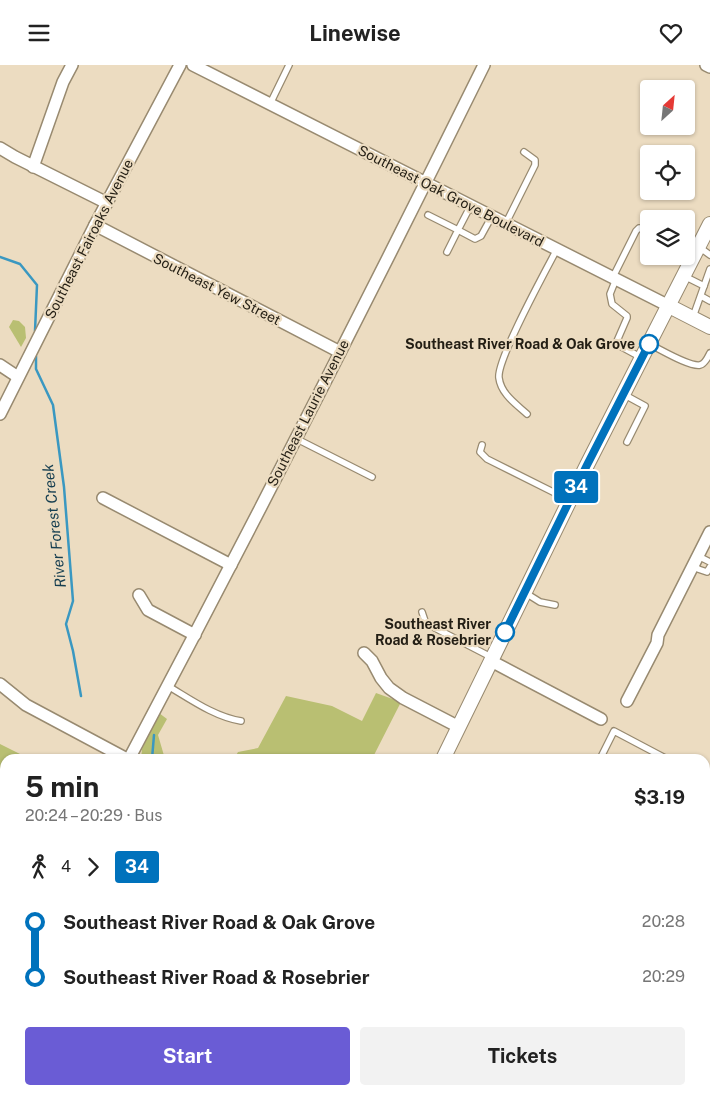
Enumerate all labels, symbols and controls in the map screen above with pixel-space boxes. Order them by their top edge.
icon: menu [25,19,53,47]
icon: heart [657,19,685,47]
text: Linewise [309,20,401,46]
north arrow [640,80,695,135]
map controls [640,80,695,265]
street label: Southeast Oak Grove Boulevard [355,142,547,250]
button: locate [640,145,695,200]
street label: Southeast Fairoaks Avenue [42,157,136,321]
button: layers [640,210,695,265]
street label: Southeast Yew Street [151,250,283,328]
marker: Southeast River Road & Oak Grove [639,334,659,354]
place label: Southeast River Road & Oak Grove [405,336,635,352]
street label: Southeast Laurie Avenue [264,337,352,489]
water label: River Forest Creek [39,462,69,589]
line badge: 34 [554,471,598,503]
text: 34 [564,476,588,497]
place label: Southeast River Road & Rosebrier [375,616,491,648]
marker: Southeast River Road & Rosebrier [495,622,515,642]
text: 5 min [25,770,99,803]
text: $3.19 [634,786,685,808]
text: 20:24 – 20:29 · Bus [25,806,162,825]
icon: walk [25,853,53,881]
icon: forward [79,853,107,881]
text: 34 [125,856,149,877]
text: 4 [61,857,71,876]
text: Southeast River Road & Oak Grove [63,911,375,933]
text: 20:28 [642,912,685,931]
text: Southeast River Road & Rosebrier [63,966,370,988]
text: 20:29 [642,967,685,986]
button: Start [25,1027,350,1085]
button: Tickets [360,1027,685,1085]

